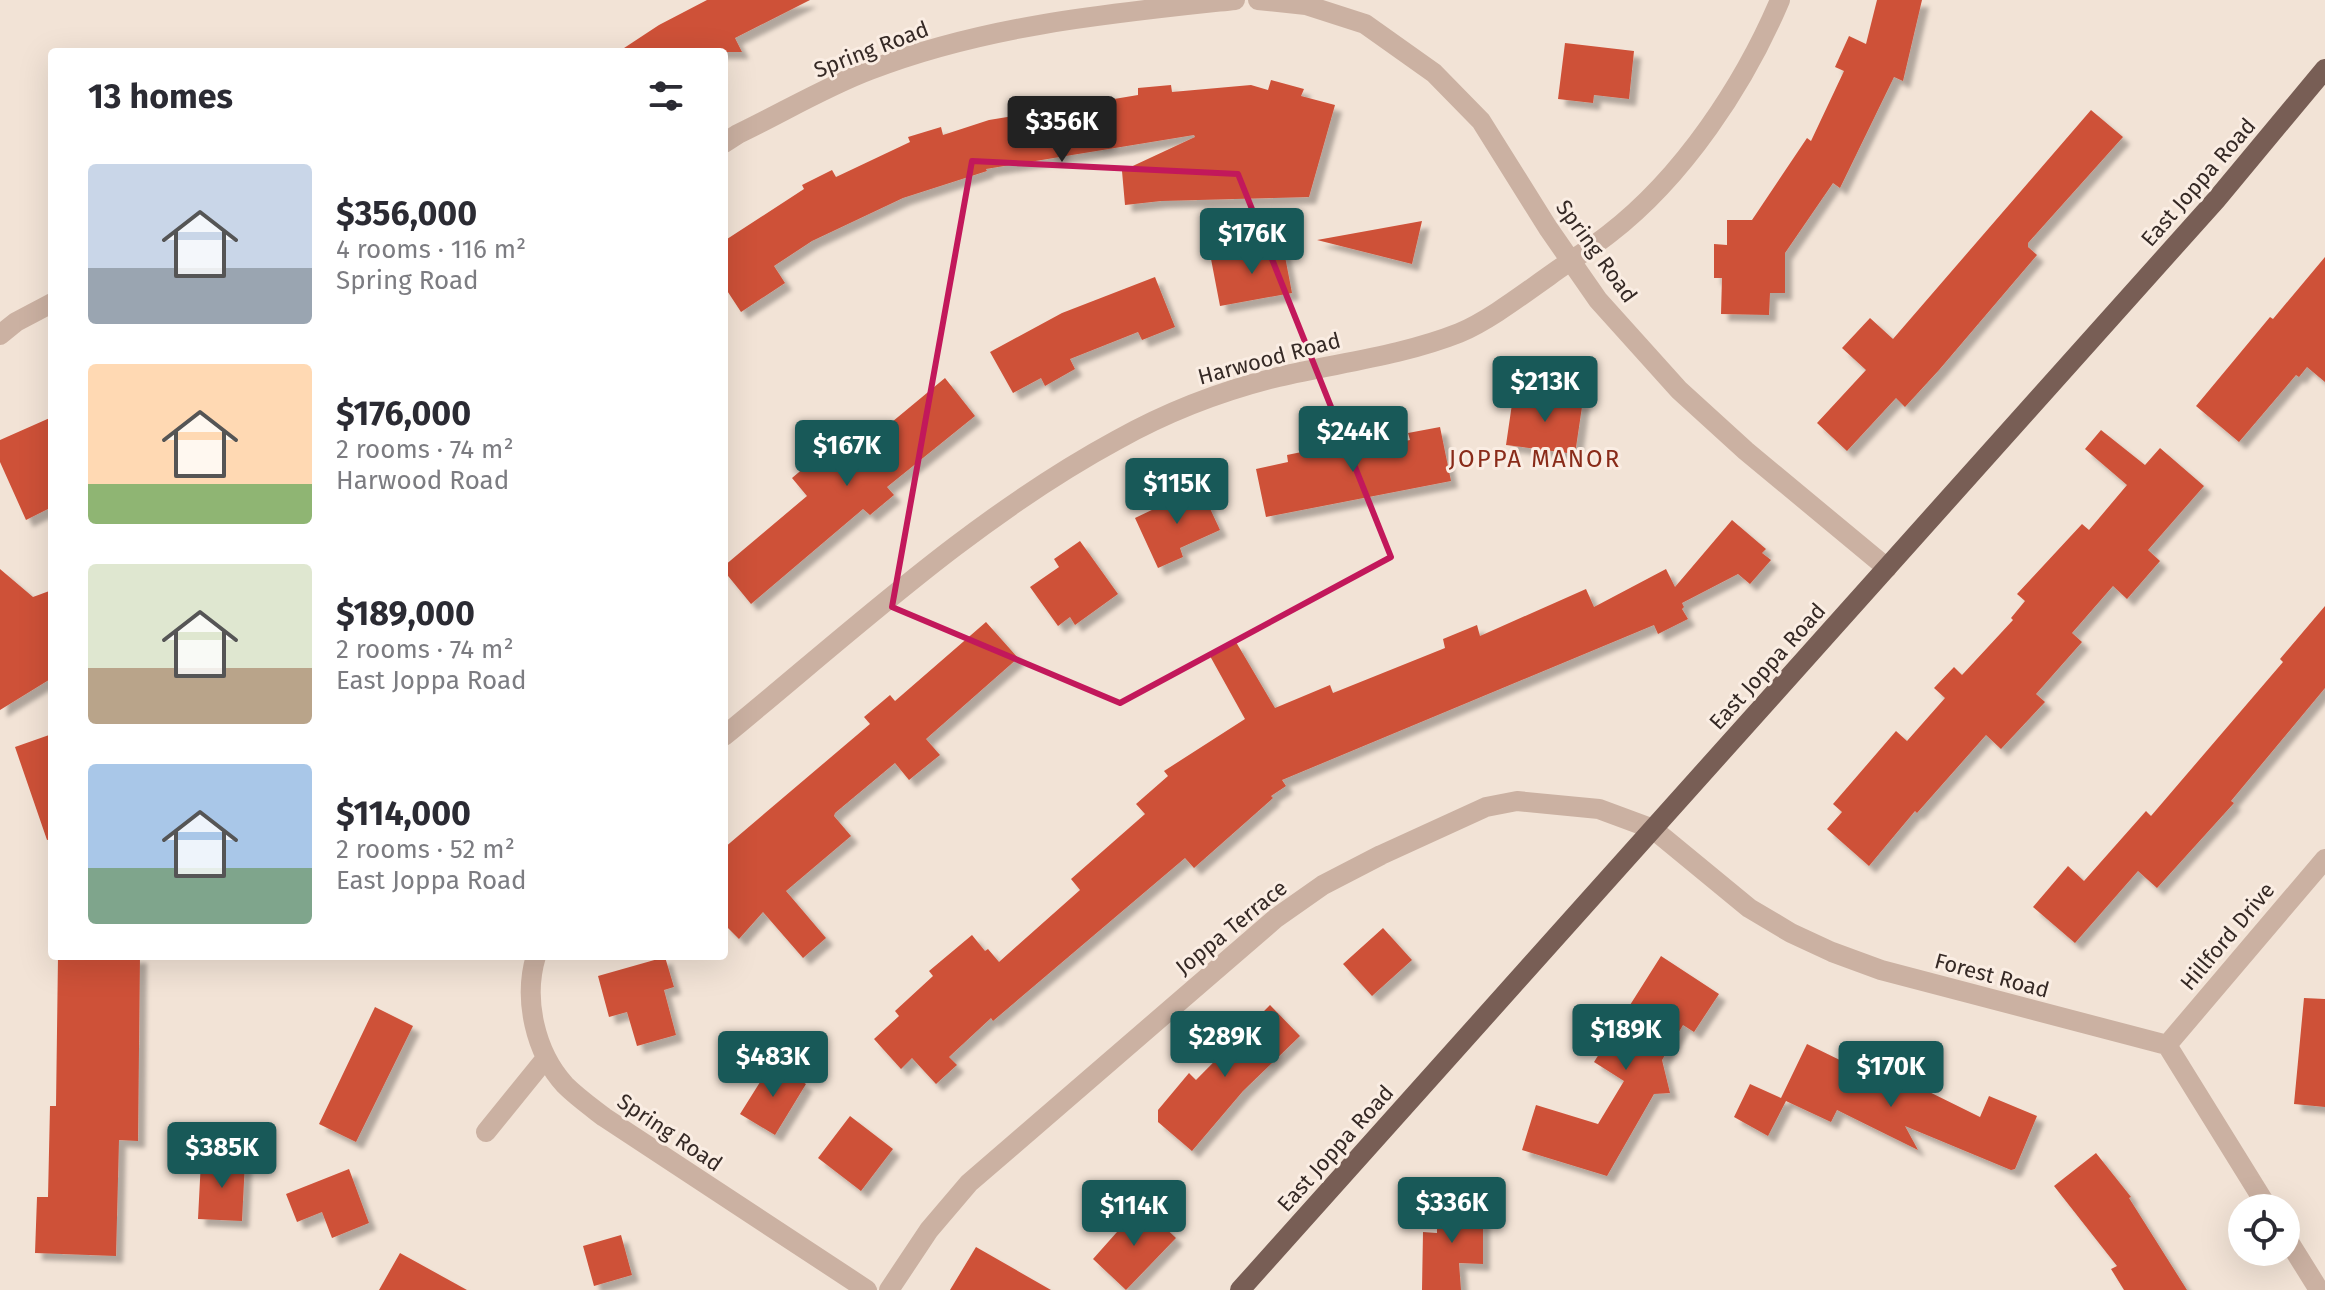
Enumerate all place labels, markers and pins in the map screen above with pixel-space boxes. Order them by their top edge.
pin: $356K [1006,96,1118,164]
pin: $176K [1196,208,1308,276]
pin: $213K [1489,356,1601,424]
pin: $244K [1297,406,1409,474]
pin: $167K [791,420,903,488]
pin: $115K [1121,458,1233,526]
pin: $189K [1570,1004,1682,1072]
pin: $289K [1169,1011,1281,1079]
pin: $483K [717,1031,829,1099]
pin: $170K [1835,1041,1947,1109]
pin: $385K [166,1122,278,1190]
pin: $336K [1396,1177,1508,1245]
pin: $114K [1078,1180,1190,1248]

